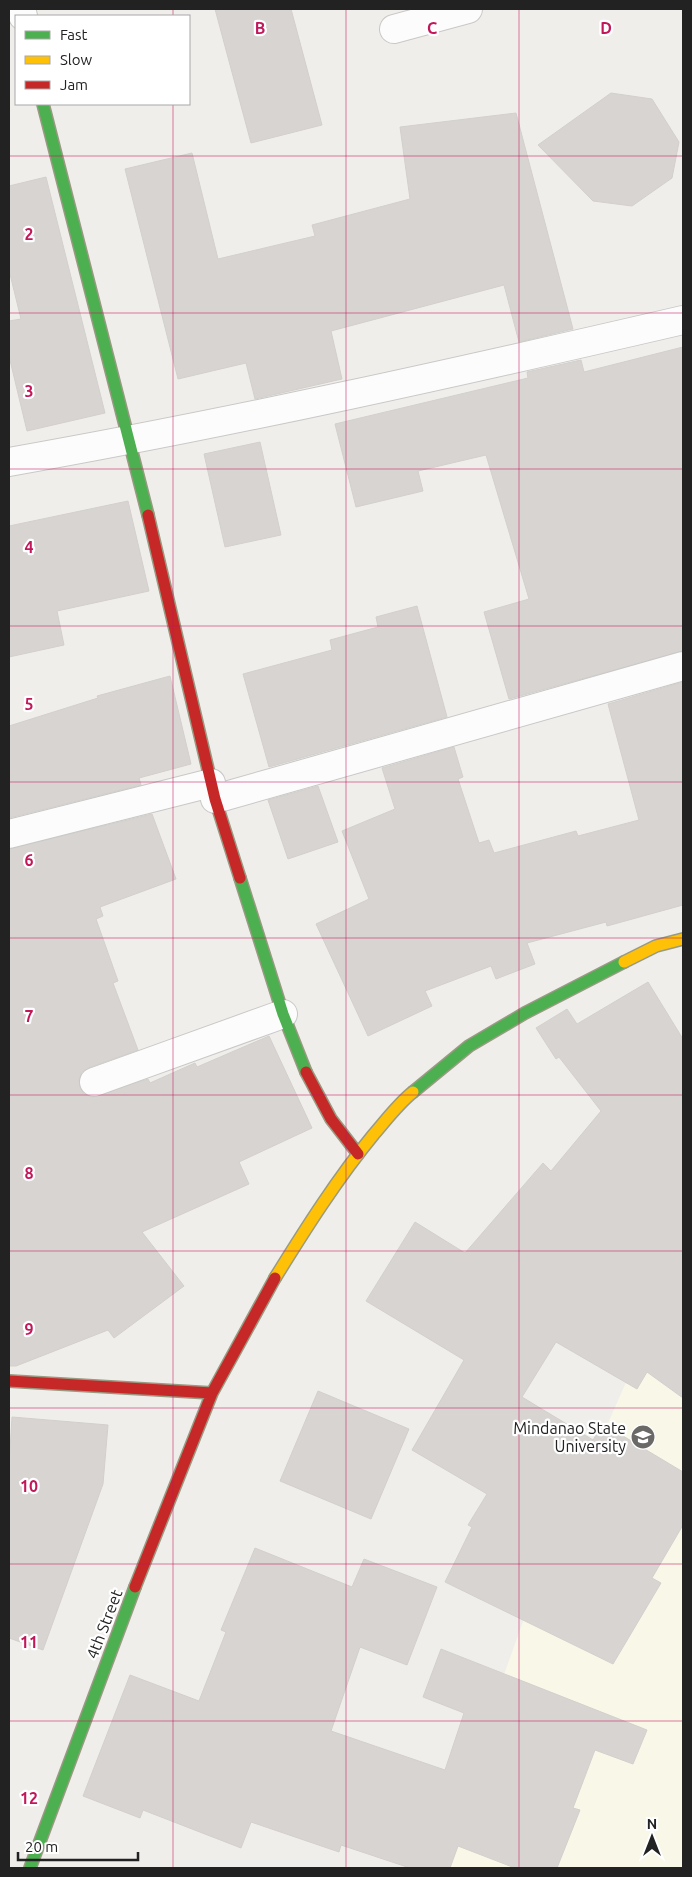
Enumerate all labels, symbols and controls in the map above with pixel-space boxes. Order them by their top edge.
legend [15,15,190,105]
text: B [255,19,265,37]
text: C [427,19,437,37]
text: D [600,19,612,37]
text: Fast [60,26,88,43]
text: Slow [60,51,93,68]
text: Jam [60,76,88,93]
text: 2 [24,225,34,243]
text: 3 [24,382,34,400]
text: 4 [24,538,34,556]
text: 5 [24,695,34,713]
text: 6 [24,851,34,869]
text: 7 [24,1007,34,1025]
text: 8 [24,1164,34,1182]
text: 9 [24,1320,34,1338]
place label: Mindanao State University [513,1419,626,1455]
school or university icon: Mindanao State University [630,1424,656,1450]
text: 10 [20,1477,38,1495]
street label: 4th Street [83,1586,126,1661]
text: 11 [20,1633,38,1651]
text: 12 [20,1789,38,1807]
north arrow [627,1812,677,1862]
text: N [647,1816,657,1832]
scale bar [18,1830,138,1862]
text: 20 m [25,1838,58,1855]

